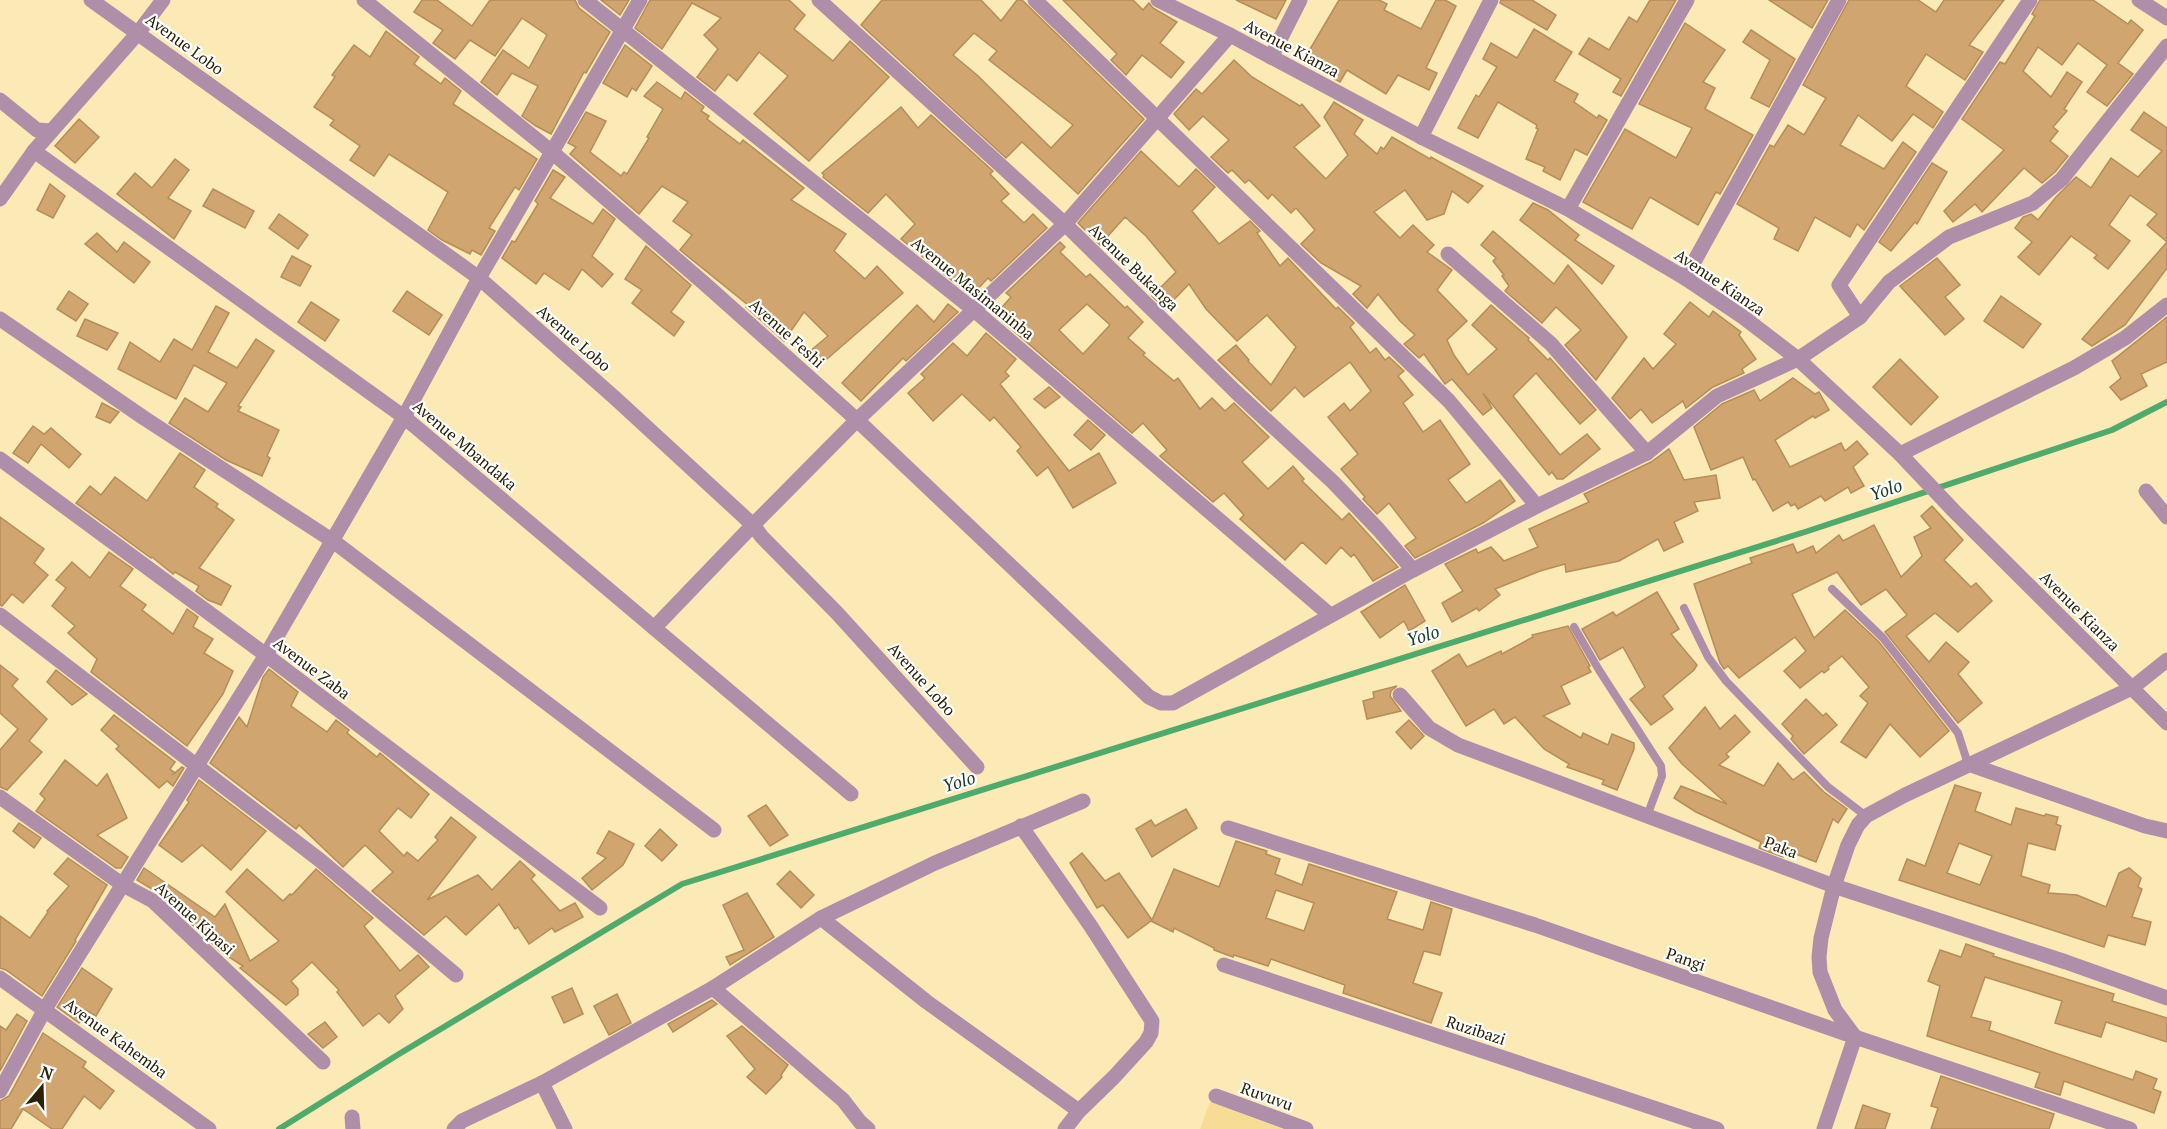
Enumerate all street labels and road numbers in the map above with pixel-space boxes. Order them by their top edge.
street label: Avenue Lobo [142,8,229,80]
street label: Avenue Kianza [1241,14,1343,82]
street label: Avenue Bukanga [1084,218,1184,316]
street label: Avenue Masimaninba [907,231,1039,345]
street label: Avenue Kianza [1670,244,1770,320]
street label: Avenue Feshi [745,293,829,373]
street label: Avenue Lobo [532,300,616,376]
street label: Avenue Mbandaka [408,395,522,495]
street label: Avenue Kianza [2035,566,2125,656]
street label: Avenue Zaba [269,632,355,704]
street label: Avenue Lobo [883,638,961,720]
street label: Paka [1761,831,1801,863]
street label: Avenue Kipasi [150,876,240,960]
street label: Pangi [1663,942,1709,976]
street label: Avenue Kahemba [60,993,172,1083]
street label: Ruzibazi [1443,1010,1509,1050]
street label: Ruvuvu [1238,1076,1296,1116]

